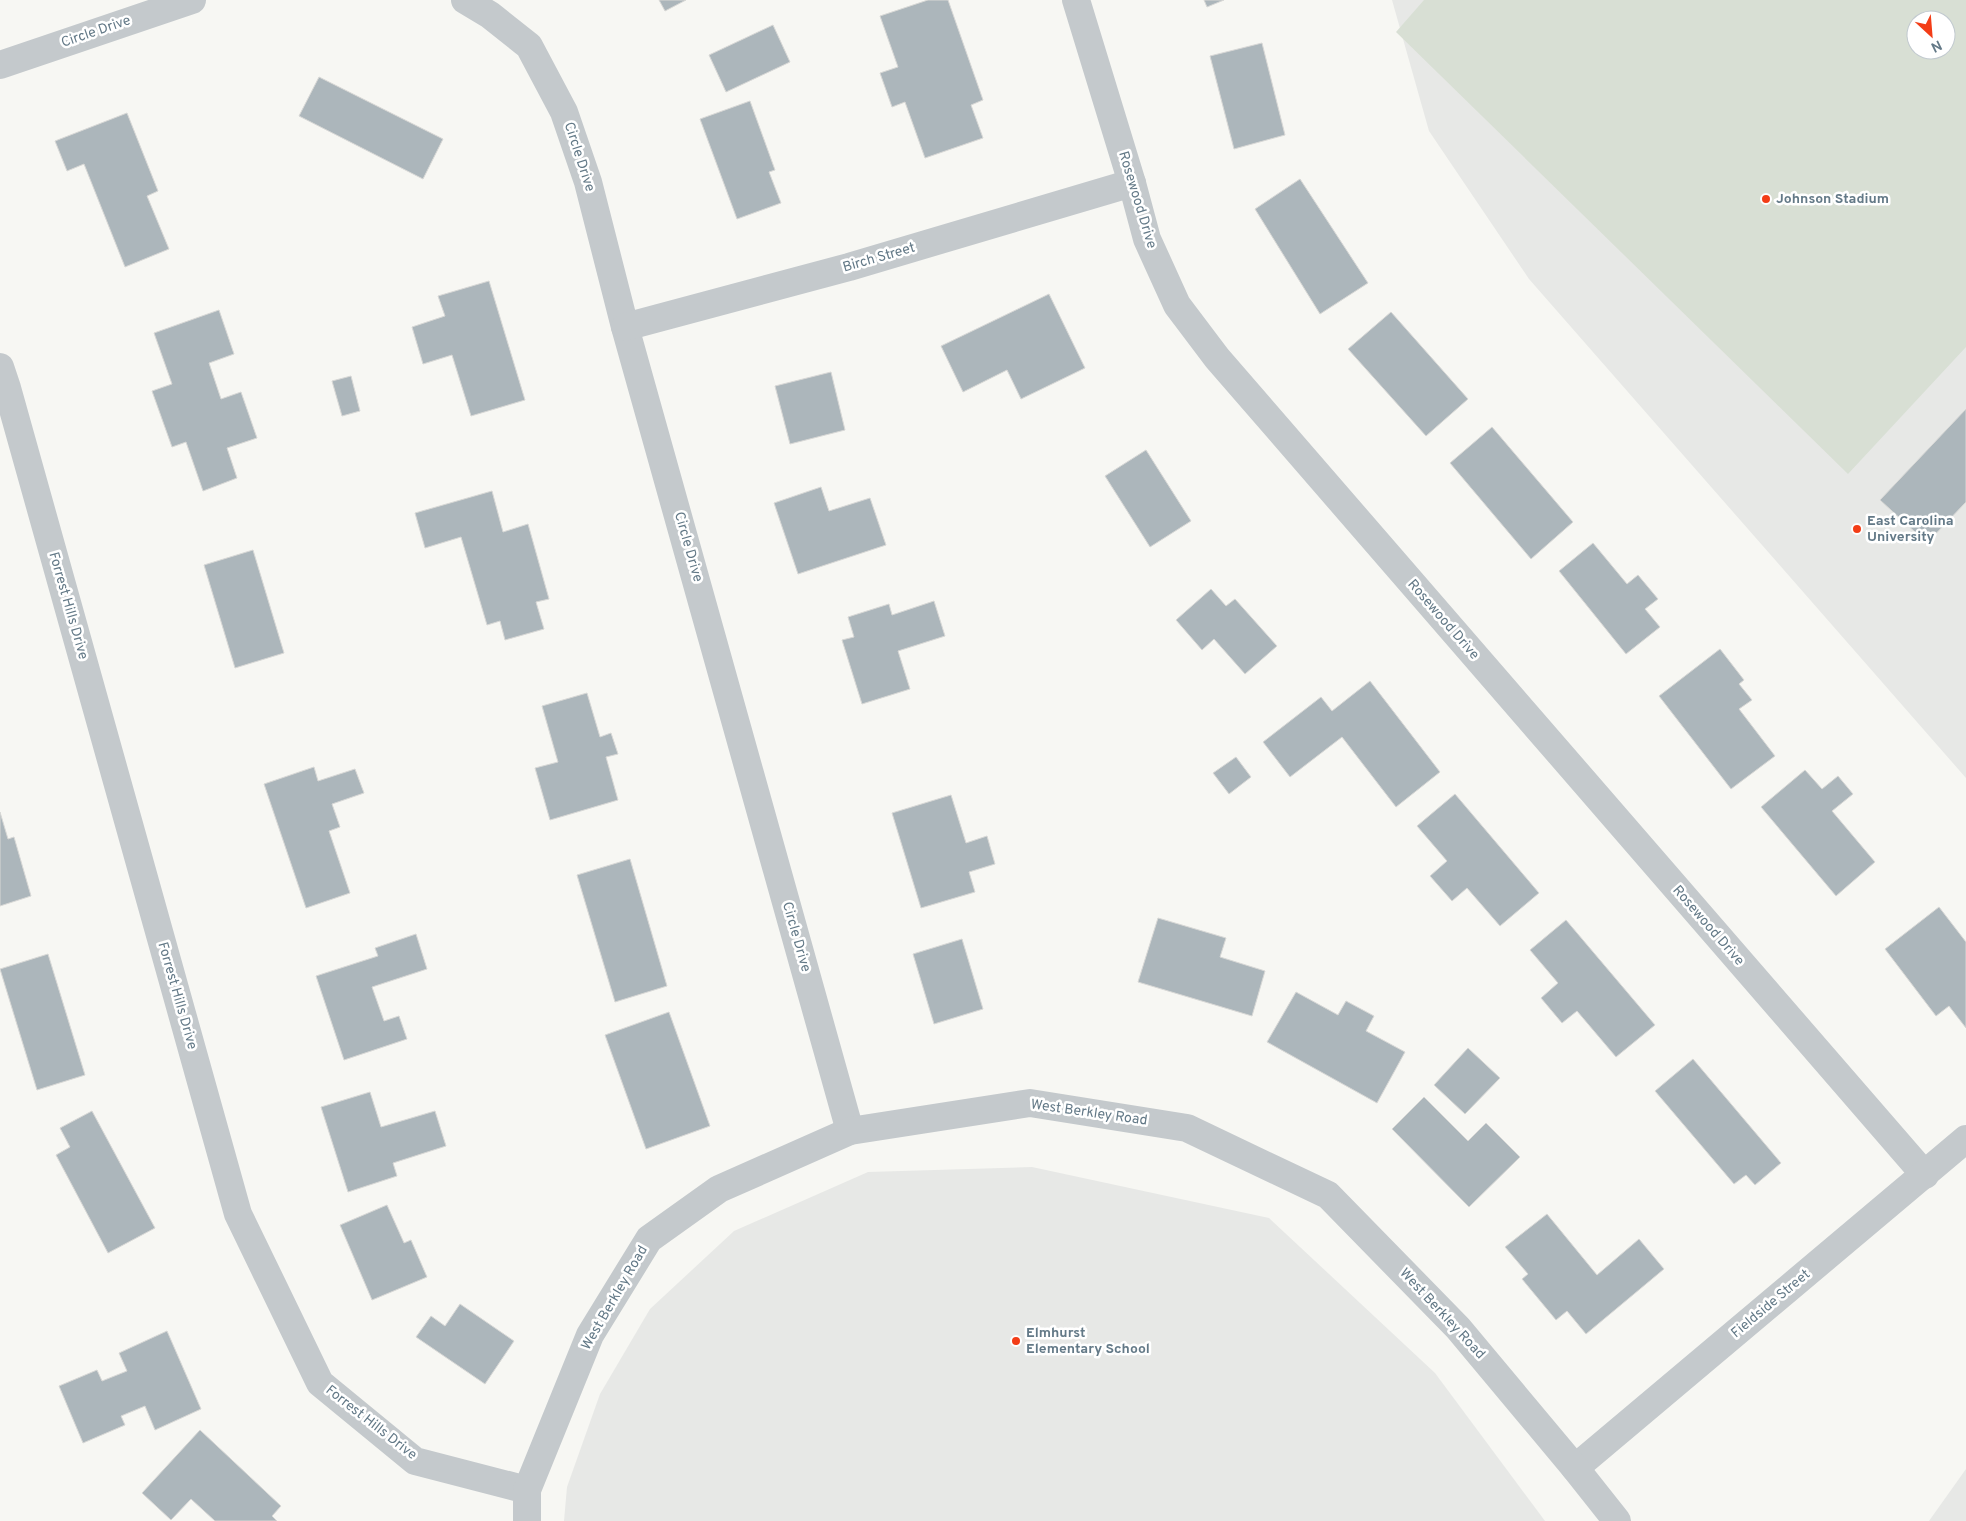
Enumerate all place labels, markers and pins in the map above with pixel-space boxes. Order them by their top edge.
place label: Johnson Stadium [1776,191,1889,208]
marker: Johnson Stadium [1760,193,1772,205]
place label: East Carolina University [1867,513,1954,546]
marker: East Carolina University [1851,523,1863,535]
place label: Elmhurst Elementary School [1026,1325,1150,1358]
marker: Elmhurst Elementary School [1010,1335,1022,1347]

